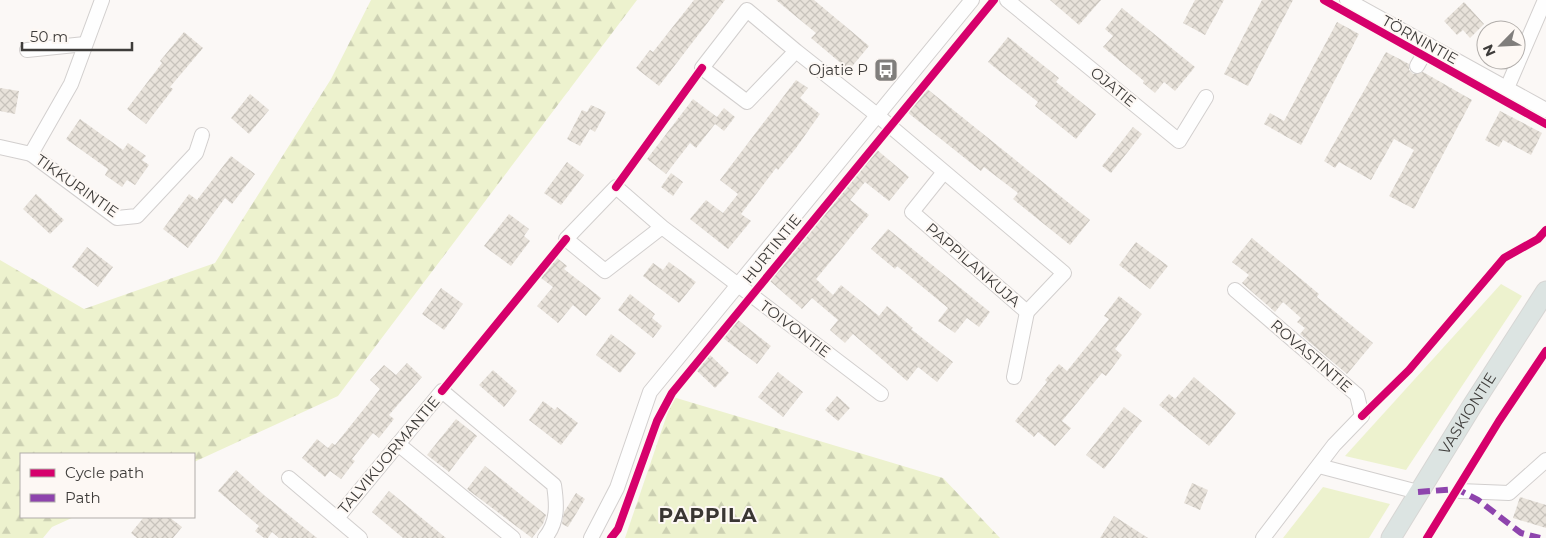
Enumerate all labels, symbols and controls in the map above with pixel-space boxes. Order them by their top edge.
street label: TÖRNINTIE [1379,11,1462,68]
scale bar [22,20,132,52]
north arrow [1476,20,1526,70]
text: 50 m [30,27,68,46]
text: N [1479,41,1500,59]
bus stop icon: Ojatie P [873,57,899,83]
place label: Ojatie P [809,60,868,79]
street label: OJATIE [1087,63,1140,111]
street label: TIKKURINTIE [32,150,122,221]
street label: HURTINTIE [738,210,805,287]
street label: PAPPILANKUJA [922,218,1025,311]
street label: TOIVONTIE [756,296,834,361]
street label: ROVASTINTIE [1267,315,1356,396]
street label: VASKIONTIE [1434,369,1500,458]
street label: TALVIKUORMANTIE [334,392,443,517]
legend [20,453,195,518]
text: Cycle path [65,463,144,482]
text: Path [65,488,101,507]
district label: PAPPILA [659,503,757,527]

